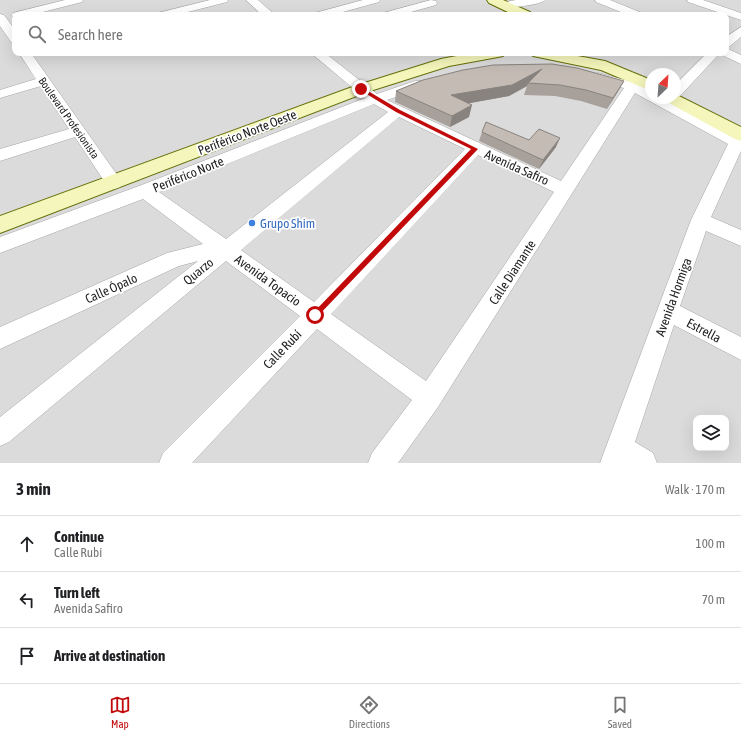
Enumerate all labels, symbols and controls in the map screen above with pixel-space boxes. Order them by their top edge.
search box [12,12,729,56]
icon: search [26,23,48,45]
text: Search here [58,26,123,43]
north arrow [645,68,681,104]
street label: Boulevard Profesionista [36,75,102,161]
route end [352,80,370,98]
street label: Periférico Norte Oeste [196,107,299,158]
street label: Avenida Safiro [482,147,551,188]
street label: Periférico Norte [151,153,226,195]
place label: Grupo Shim [260,216,315,231]
marker: Grupo Shim [247,218,257,228]
street label: Calle Diamante [486,237,539,307]
street label: Avenida Topacio [232,251,304,309]
street label: Quarzo [180,255,216,288]
street label: Avenida Hormiga [652,256,695,338]
street label: Calle Ópalo [83,270,140,307]
route start [306,306,324,324]
street label: Estrella [684,315,723,346]
street label: Calle Rubí [260,327,305,372]
map controls [693,415,729,451]
button: layers [693,415,729,451]
text: 3 min [16,479,51,499]
text: Walk · 170 m [665,482,725,497]
text: Continue [54,528,104,545]
icon: ahead [16,533,38,555]
text: 100 m [696,536,725,551]
text: Calle Rubí [54,545,102,560]
text: Turn left [54,584,100,601]
icon: left [16,589,38,611]
text: 70 m [702,592,725,607]
text: Avenida Safiro [54,601,123,616]
icon: arrive [16,645,38,667]
text: Arrive at destination [54,647,165,664]
tab: Map [109,694,131,730]
tab: Directions [349,694,390,730]
tab: Saved [608,694,632,730]

